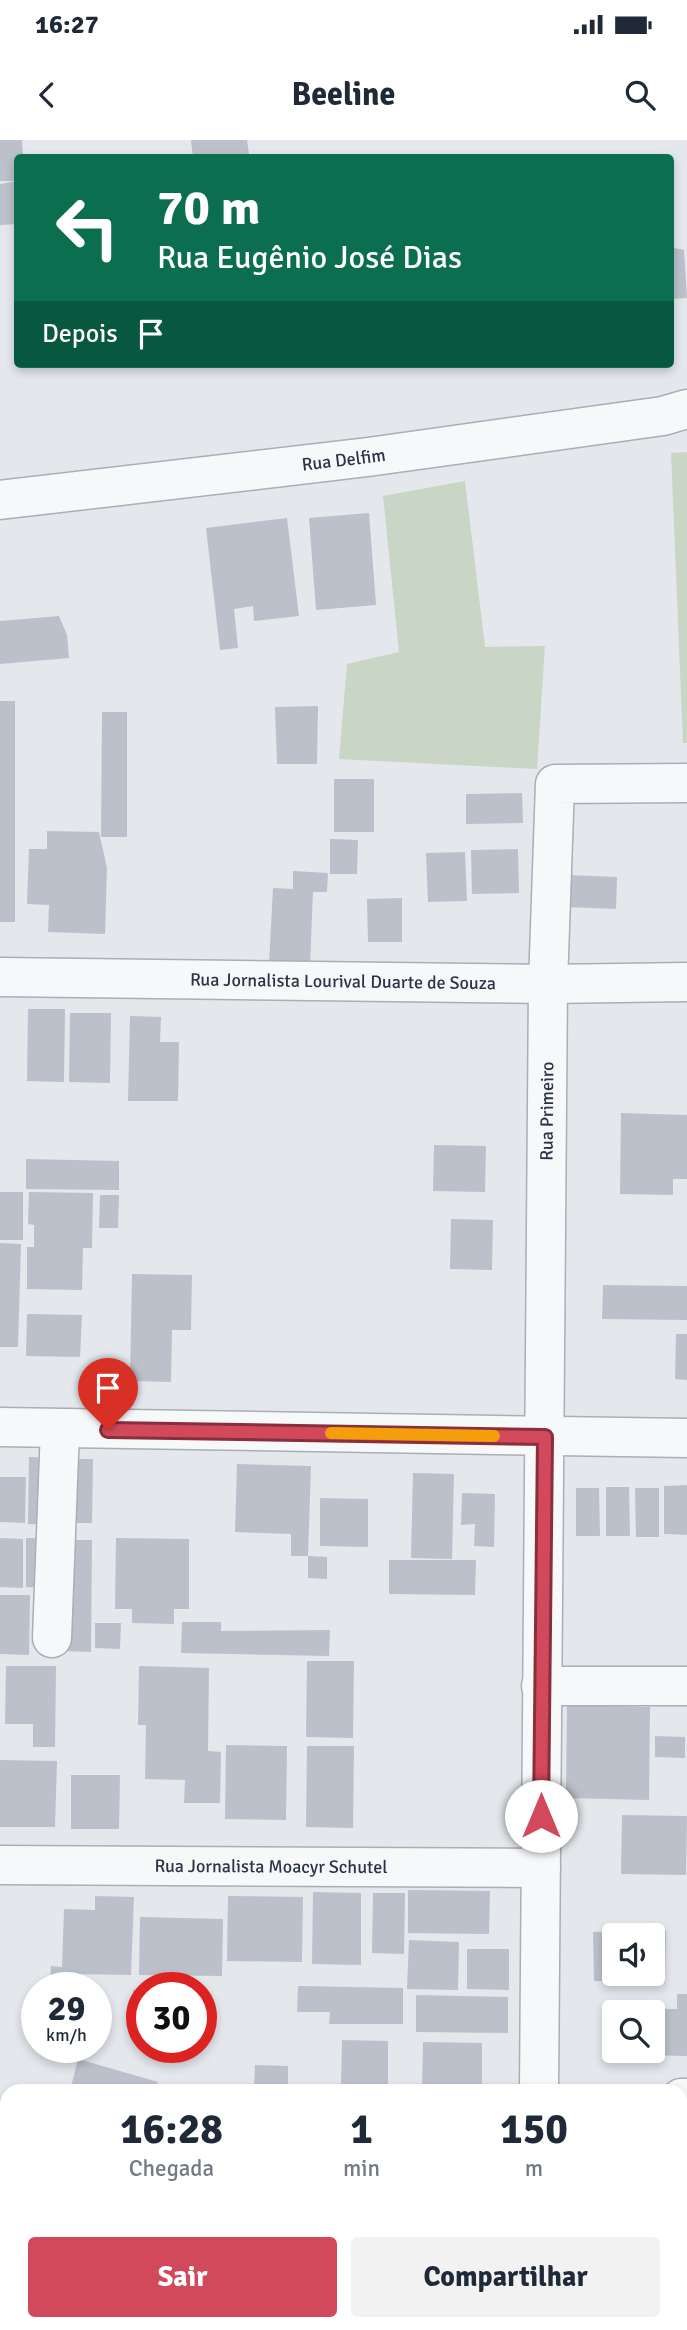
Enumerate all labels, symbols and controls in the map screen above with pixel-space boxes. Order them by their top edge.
text: 16:27 [35,9,99,41]
text: Beeline [292,75,395,114]
icon: back [28,76,66,114]
icon: search [621,76,659,114]
text: 70 m [157,178,260,238]
icon: left [42,182,133,273]
text: Rua Eugênio José Dias [157,238,462,277]
icon: arrive [132,315,170,353]
text: Depois [42,318,118,350]
street label: Rua Delfim [301,444,387,476]
street label: Rua Jornalista Lourival Duarte de Souza [190,968,496,994]
street label: Rua Primeiro [536,1061,558,1161]
pin [78,1358,138,1430]
icon: arrive [89,1369,127,1407]
position arrow [504,1779,578,1853]
street label: Rua Jornalista Moacyr Schutel [154,1855,388,1878]
map controls [602,1923,665,2063]
button: sound [602,1923,665,1986]
speed limit sign: 30 [126,1972,217,2063]
text: 29 [48,1987,85,2030]
button: search [602,2000,665,2063]
text: km/h [46,2024,87,2046]
text: 16:28 [120,2104,223,2155]
text: 1 [350,2104,373,2155]
text: 150 [500,2104,568,2155]
text: Chegada [129,2154,214,2183]
text: min [343,2154,380,2183]
text: m [525,2154,543,2183]
button: Sair [28,2237,337,2317]
button: Compartilhar [351,2237,660,2317]

